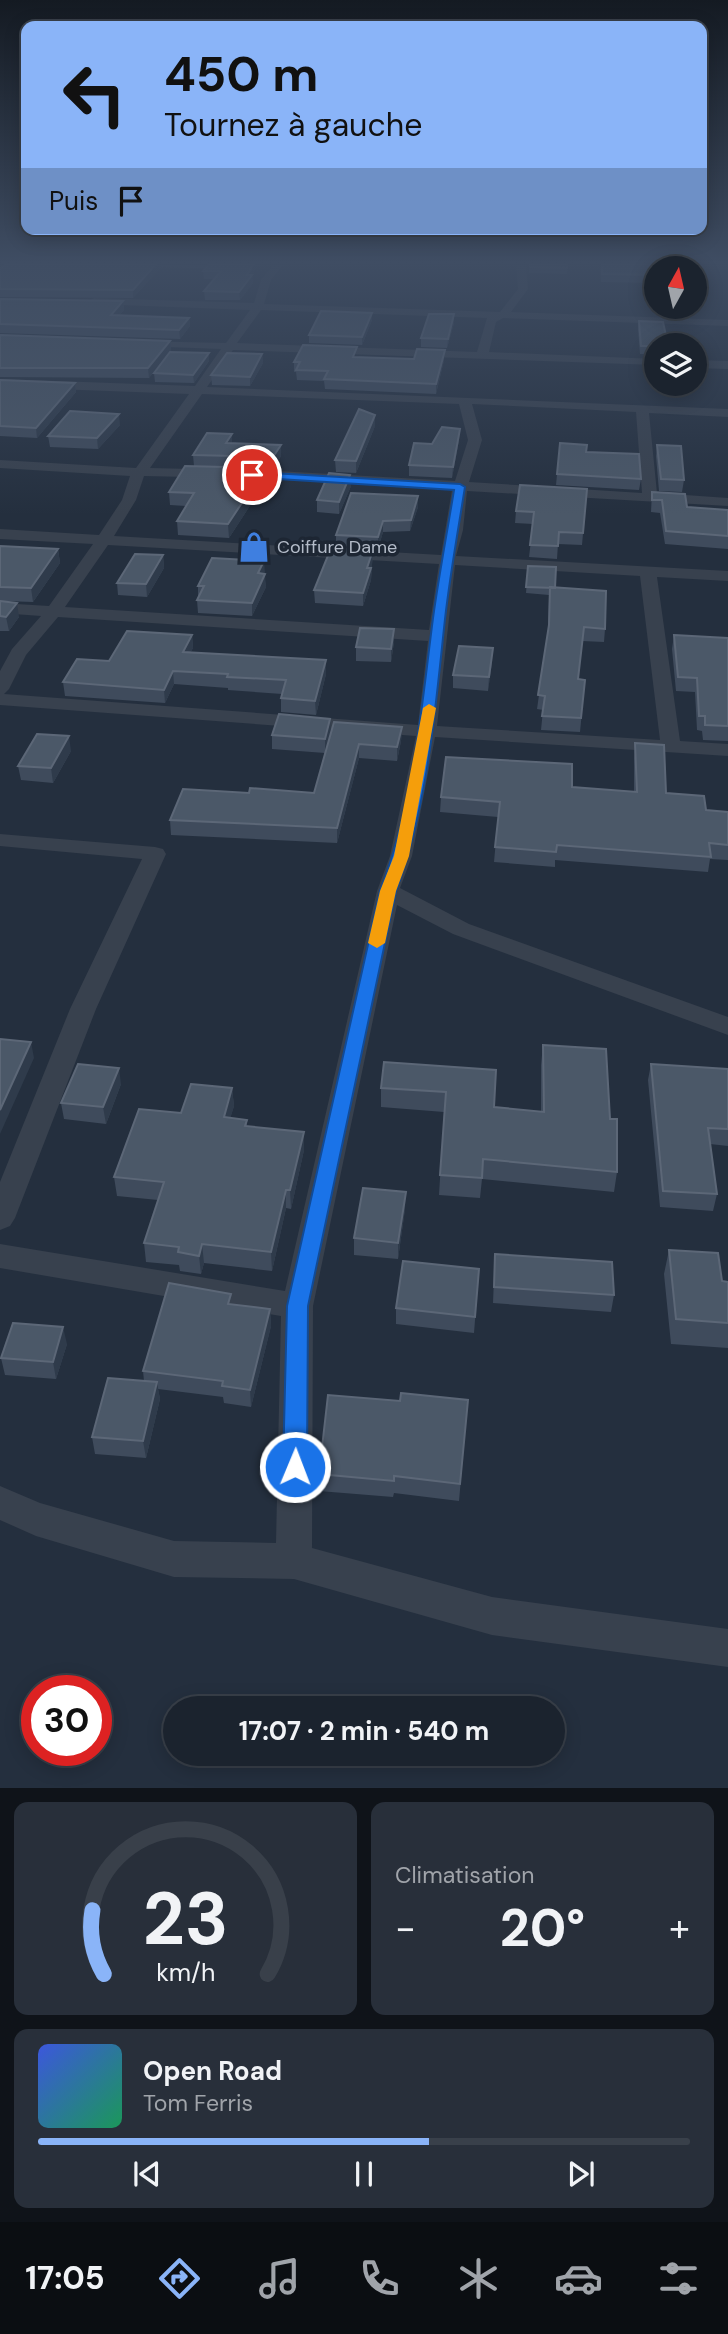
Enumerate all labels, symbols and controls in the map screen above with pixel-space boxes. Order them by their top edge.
text: 450 m [164,42,318,106]
icon: left [49,49,140,140]
text: Tournez à gauche [164,104,422,146]
icon: arrive [112,182,150,220]
text: Puis [49,184,98,218]
north arrow [644,256,707,318]
map controls [644,256,707,396]
button: layers [644,333,707,396]
pin [222,445,282,505]
icon: arrive [233,456,271,494]
shop icon: Coiffure Dame [237,530,271,564]
place label: Coiffure Dame [277,535,397,559]
position arrow [258,1430,332,1504]
speed limit sign: 30 [21,1675,112,1766]
text: 17:07 · 2 min · 540 m [239,1714,489,1748]
text: Climatisation [395,1860,534,1890]
text: 23 [143,1873,228,1968]
text: 20° [500,1894,585,1962]
text: − [395,1903,416,1953]
text: + [669,1903,690,1953]
text: km/h [156,1956,215,1989]
text: Open Road [143,2054,282,2088]
text: Tom Ferris [143,2088,253,2118]
icon: previous [128,2155,166,2193]
icon: pause [345,2155,383,2193]
icon: next [562,2155,600,2193]
icon: directions [155,2254,204,2303]
icon: music [255,2254,304,2303]
icon: phone [355,2254,404,2303]
icon: climate [454,2254,503,2303]
icon: car [554,2254,603,2303]
icon: filters [654,2254,703,2303]
text: 17:05 [25,2257,105,2299]

